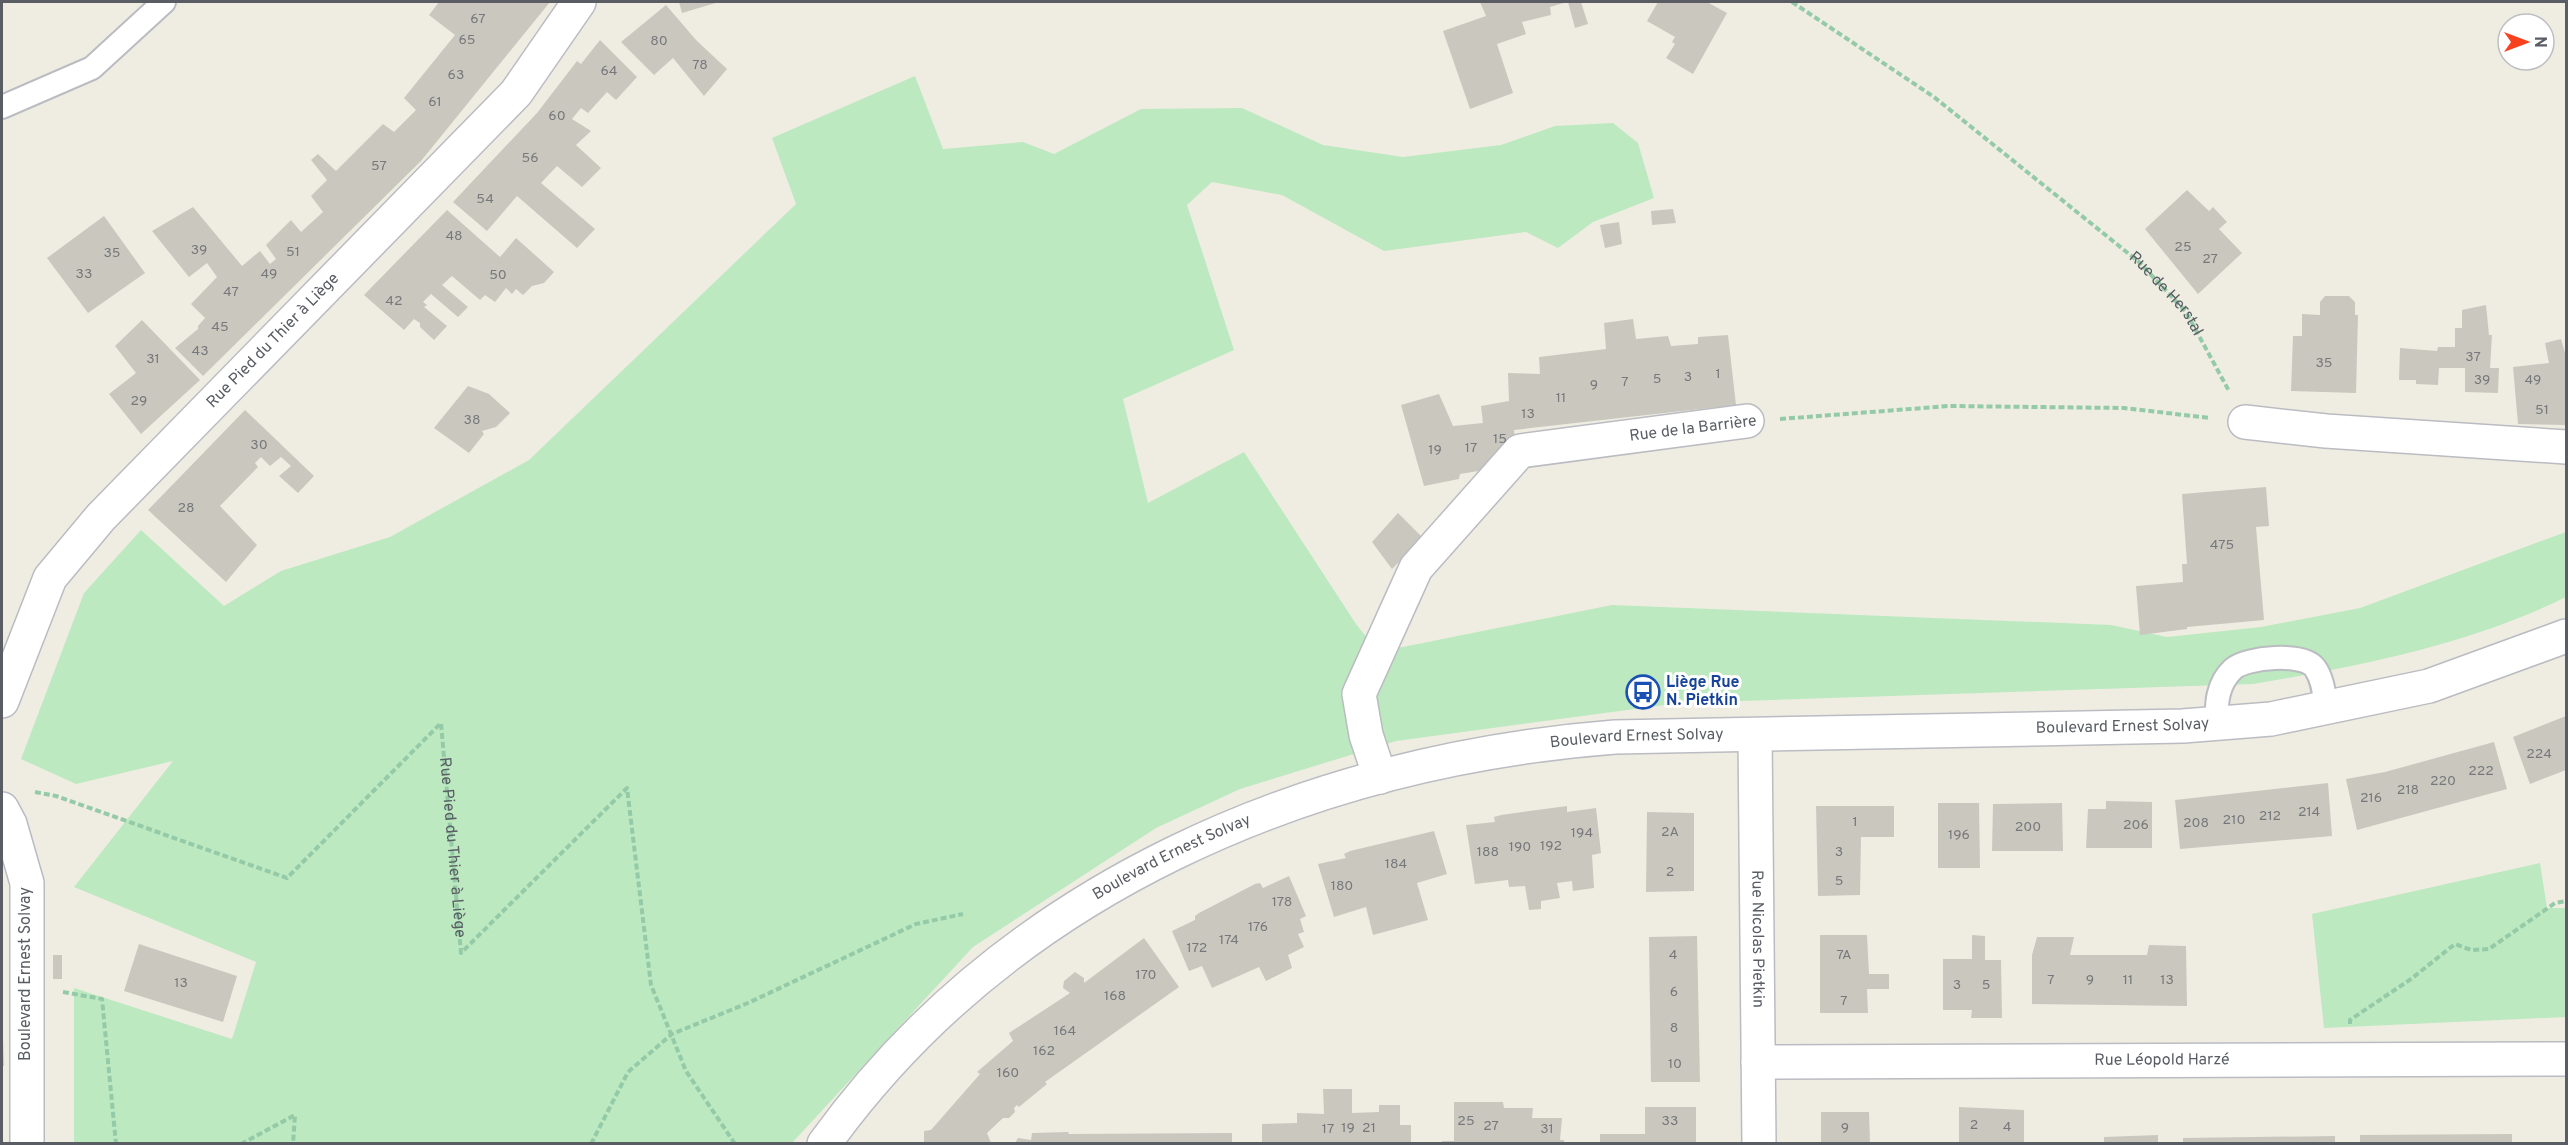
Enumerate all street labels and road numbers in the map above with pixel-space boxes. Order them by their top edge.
street label: Rue de Herstal [2125,248,2207,340]
street label: Rue Pied du Thier à Liège [203,269,344,413]
street label: Rue de la Barrière [1628,411,1758,447]
street label: Boulevard Ernest Solvay [2035,714,2210,739]
street label: Boulevard Ernest Solvay [1549,725,1724,754]
street label: Rue Pied du Thier à Liège [434,756,470,939]
street label: Boulevard Ernest Solvay [1089,810,1254,905]
street label: Rue Nicolas Pietkin [1746,870,1768,1008]
street label: Boulevard Ernest Solvay [16,887,36,1061]
street label: Rue Léopold Harzé [2094,1050,2230,1071]

